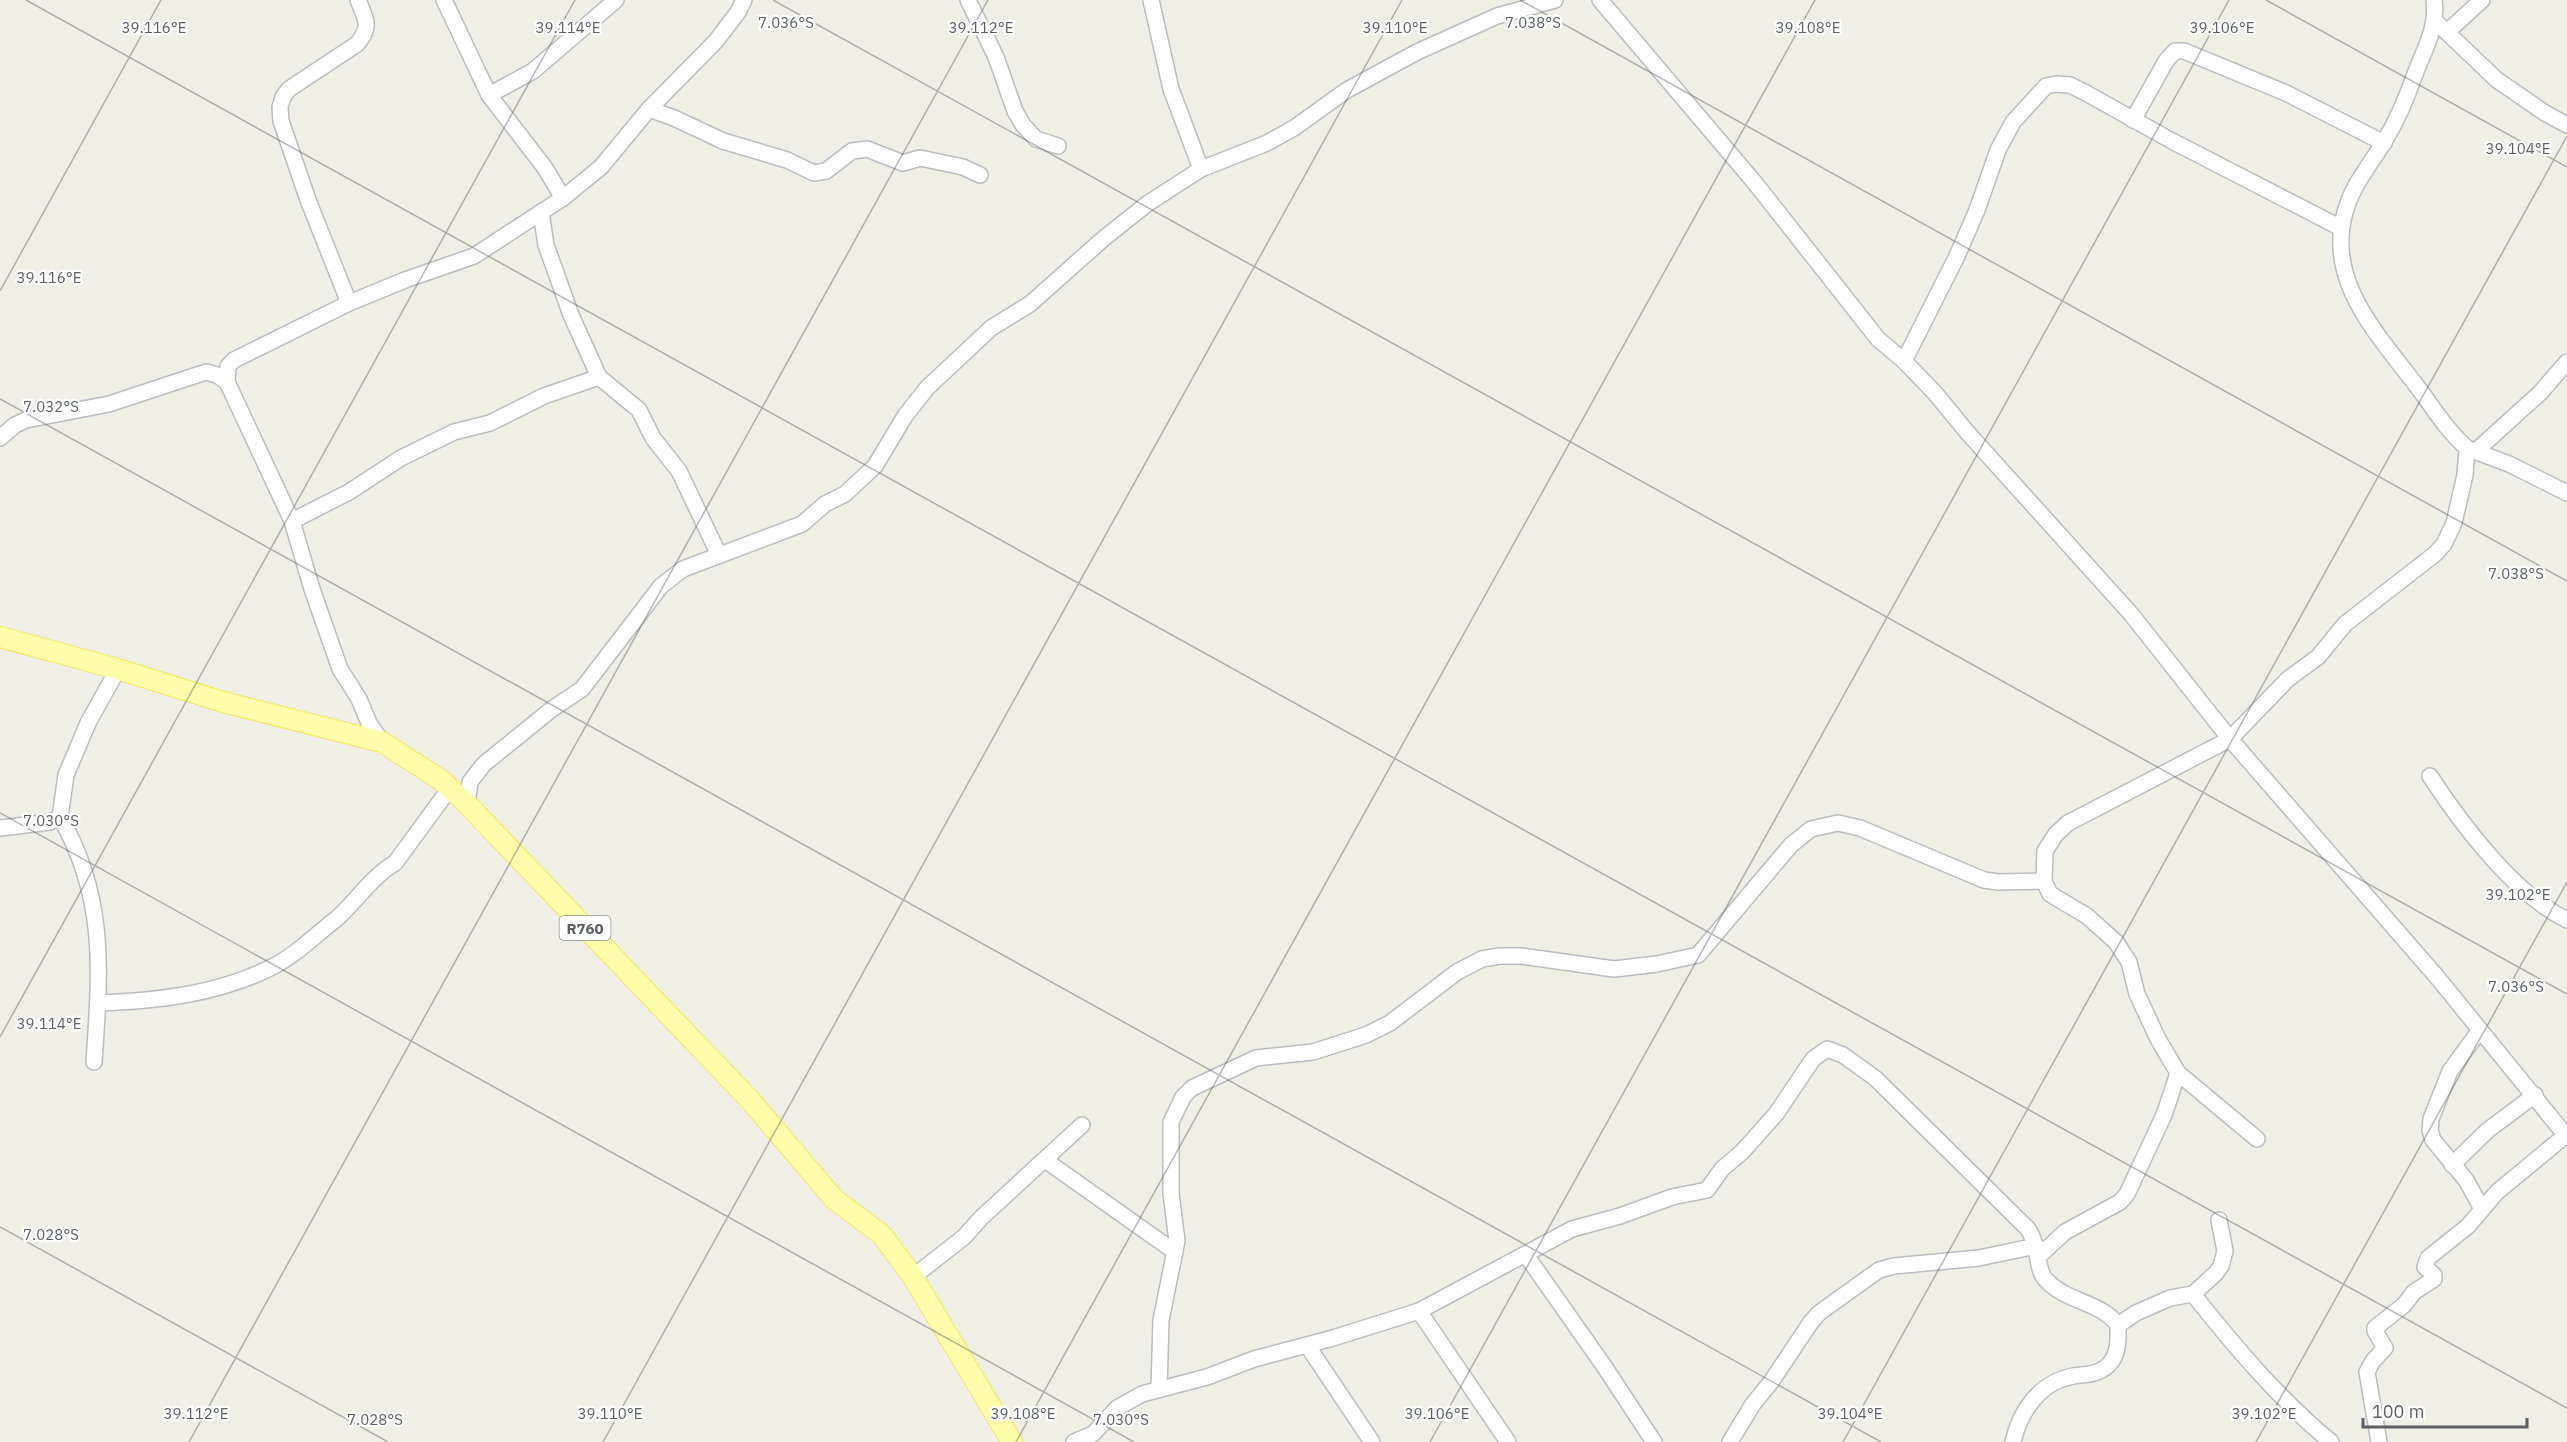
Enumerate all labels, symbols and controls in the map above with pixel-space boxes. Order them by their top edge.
text: 7.036°S [758,13,814,32]
text: 7.038°S [1505,13,1561,32]
text: 39.116°E [122,18,186,37]
text: 39.114°E [536,18,600,37]
text: 39.112°E [949,18,1013,37]
text: 39.110°E [1363,18,1427,37]
text: 39.108°E [1776,18,1840,37]
text: 39.106°E [2190,18,2254,37]
text: 39.104°E [2486,139,2550,158]
text: 39.116°E [17,268,81,287]
text: 7.032°S [23,397,79,416]
text: 7.038°S [2488,564,2544,583]
text: 7.030°S [23,811,79,830]
text: 39.102°E [2486,885,2550,904]
road number: R760 [560,916,610,940]
text: 7.036°S [2488,977,2544,996]
text: 39.114°E [17,1014,81,1033]
text: 7.028°S [23,1225,79,1244]
scale bar [2363,1391,2526,1429]
text: 100 m [2372,1400,2424,1423]
text: 39.112°E [164,1404,228,1423]
text: 39.110°E [578,1404,642,1423]
text: 39.108°E [991,1404,1055,1423]
text: 39.106°E [1405,1404,1469,1423]
text: 39.104°E [1818,1404,1882,1423]
text: 39.102°E [2232,1404,2296,1423]
text: 7.028°S [347,1410,403,1429]
text: 7.030°S [1093,1410,1149,1429]

